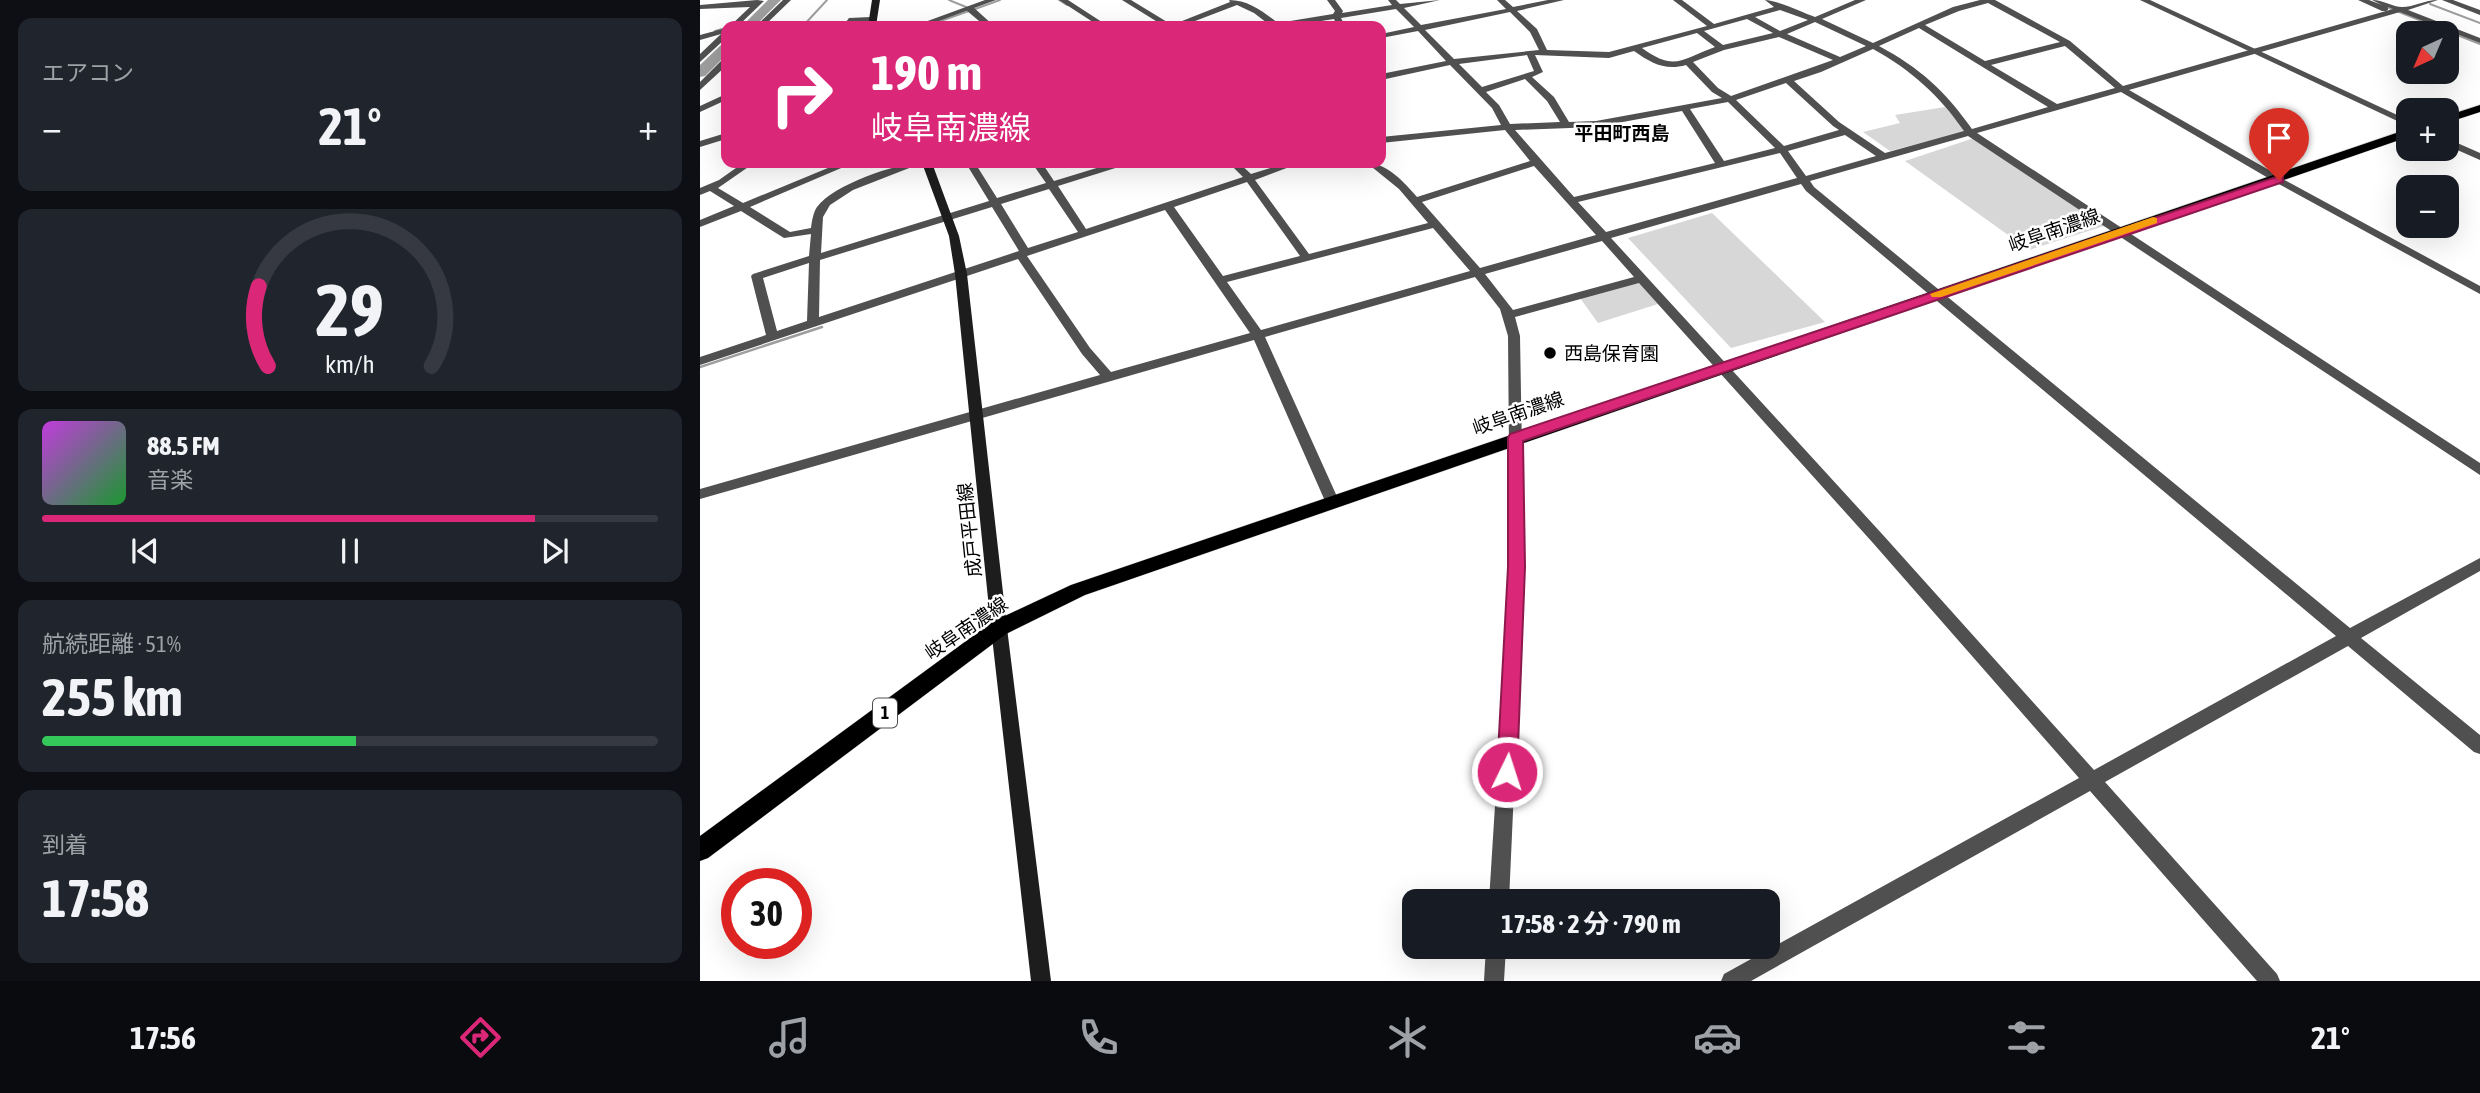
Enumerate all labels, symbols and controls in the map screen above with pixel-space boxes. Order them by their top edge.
north arrow [2396,21,2459,84]
map controls [2396,21,2459,238]
text: 190 m [871,44,982,100]
icon: right [756,49,847,140]
text: エアコン [42,60,134,86]
text: 21° [318,96,382,156]
button: + [2396,98,2459,161]
text: − [42,105,62,148]
text: + [638,105,658,148]
pin [2249,108,2309,180]
text: 岐阜南濃線 [871,109,1031,146]
icon: arrive [2260,119,2298,157]
district label: 平田町西島 [1574,122,1670,144]
button: − [2396,175,2459,238]
street label: 岐阜南濃線 [2005,204,2103,256]
text: 29 [316,268,384,351]
place label: 西島保育園 [1564,342,1659,364]
marker: 西島保育園 [1542,345,1558,361]
text: km/h [325,350,375,378]
street label: 岐阜南濃線 [1469,387,1567,439]
text: 88.5 FM [147,431,220,461]
text: 音楽 [147,467,193,493]
street label: 成戸平田線 [953,482,985,578]
icon: previous [126,532,164,570]
icon: pause [331,532,369,570]
icon: next [536,532,574,570]
street label: 岐阜南濃線 [920,592,1012,664]
text: 航続距離 · 51% [42,631,181,657]
text: 255 km [42,667,183,727]
road number: 1 [873,698,897,728]
position arrow [1470,735,1544,809]
text: 到着 [42,832,88,858]
text: 17:58 [42,868,149,928]
speed limit sign: 30 [721,868,812,959]
text: 17:58 · 2 分 · 790 m [1501,909,1681,939]
icon: directions [456,1013,505,1062]
icon: music [765,1013,814,1062]
icon: phone [1074,1013,1123,1062]
icon: climate [1383,1013,1432,1062]
icon: car [1693,1013,1742,1062]
icon: filters [2002,1013,2051,1062]
text: 17:56 [130,1019,196,1056]
text: 21° [2311,1019,2350,1056]

